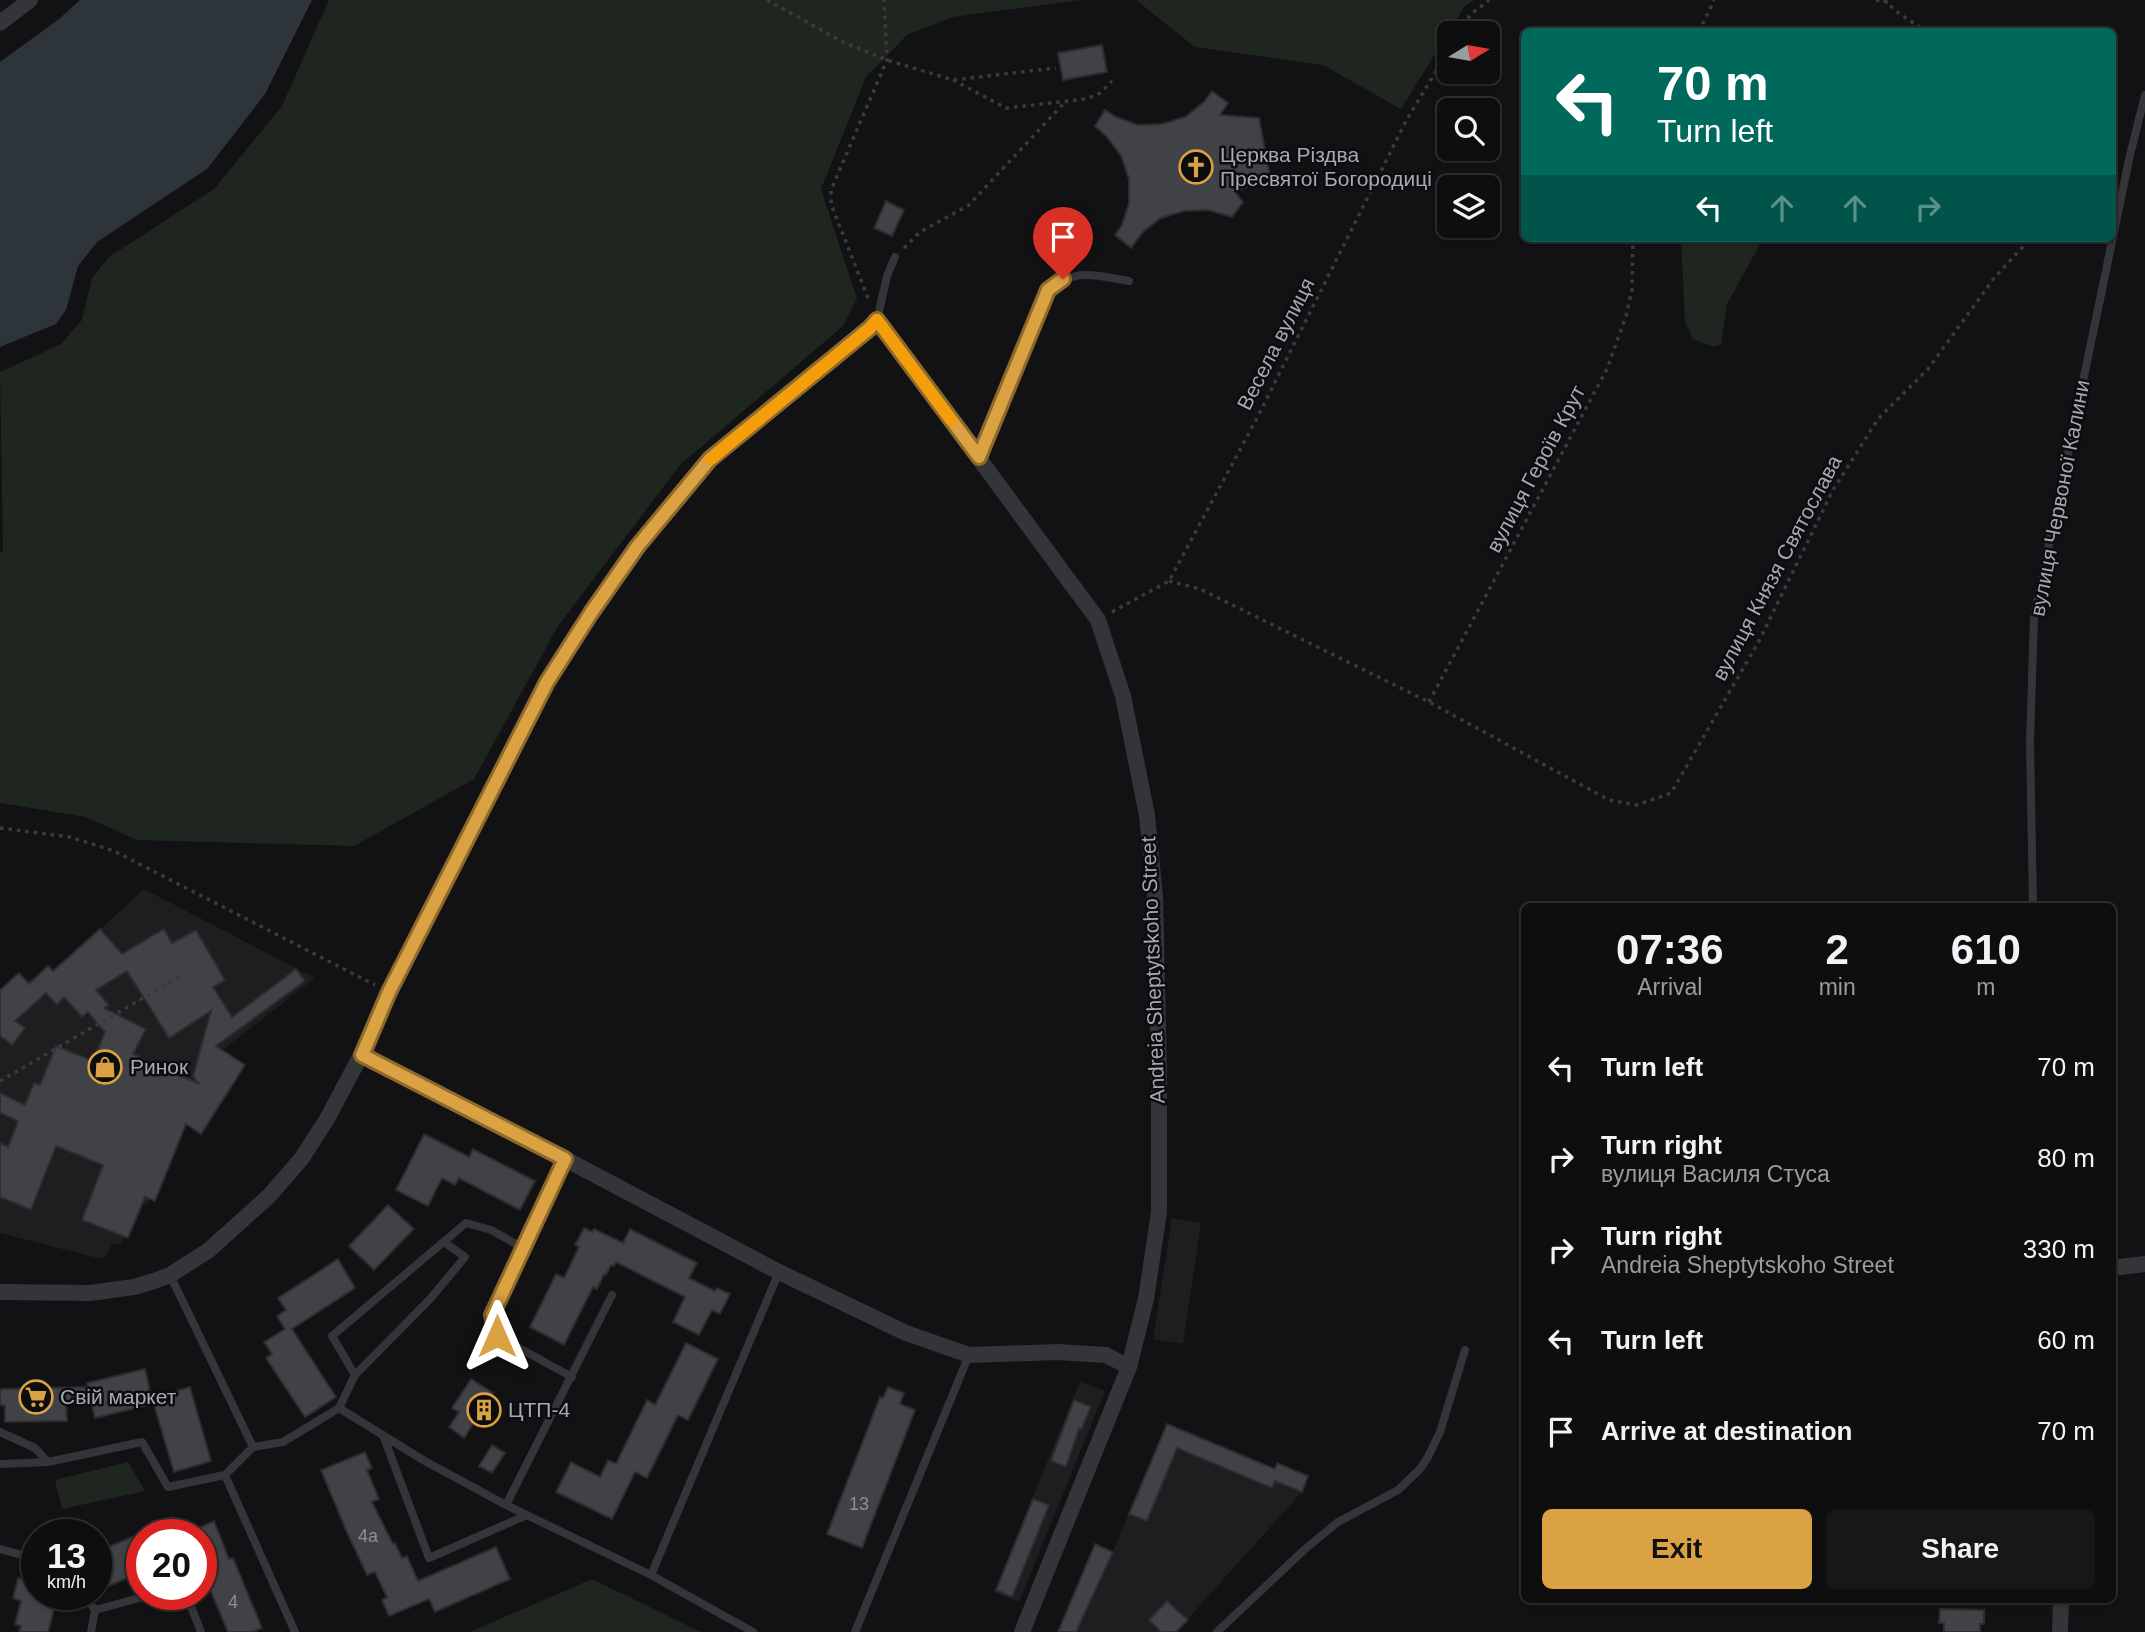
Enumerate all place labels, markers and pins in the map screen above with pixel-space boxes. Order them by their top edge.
place label: Церква Різдва Пресвятої Богородиці [1220,143,1432,190]
church icon: Церква Різдва Пресвятої Богородиці [1177,148,1215,186]
pin [1033,207,1093,279]
shop icon: Ринок [86,1048,124,1086]
place label: Ринок [130,1055,189,1078]
supermarket icon: Свiй маркет [17,1378,55,1416]
place label: Свiй маркет [60,1385,177,1408]
building icon: ЦТП-4 [465,1391,503,1429]
place label: ЦТП-4 [508,1398,570,1421]

